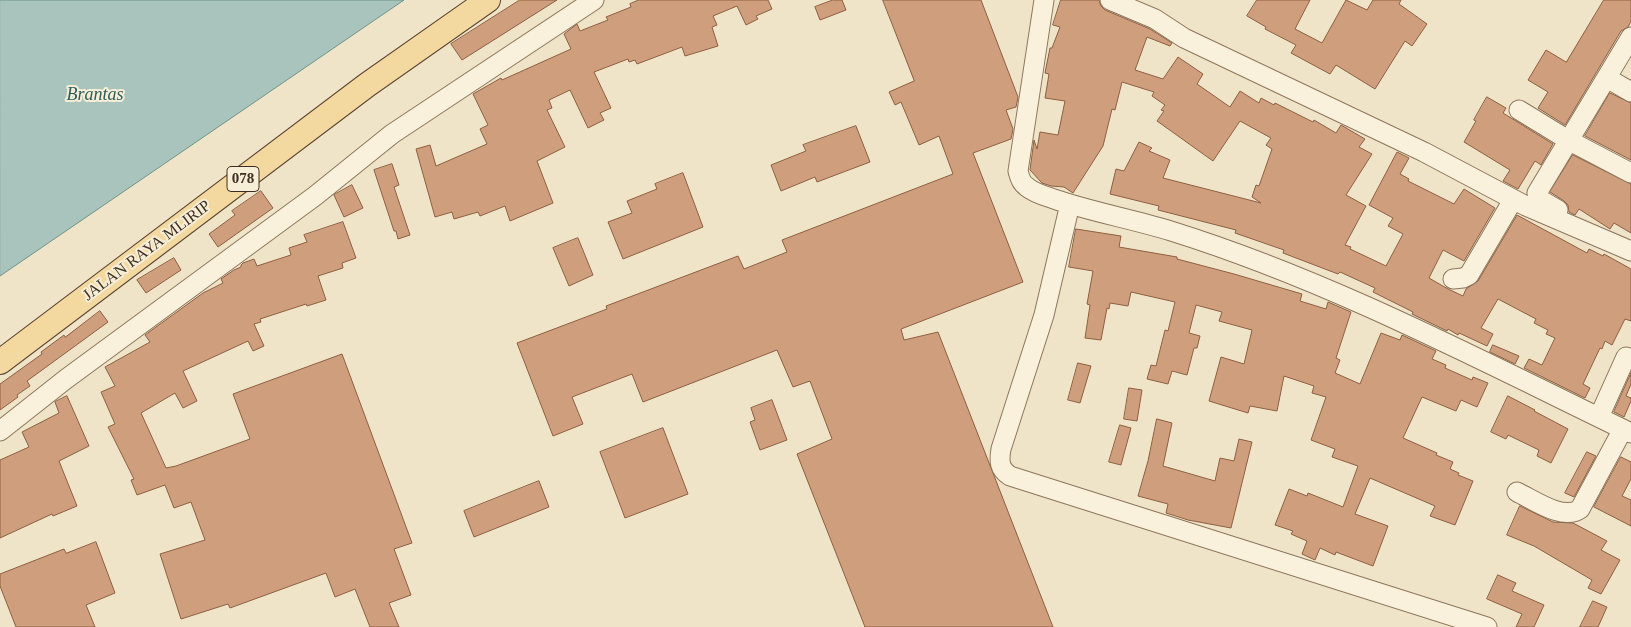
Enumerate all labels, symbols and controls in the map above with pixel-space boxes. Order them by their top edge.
water label: Brantas [66,84,124,106]
road number: 078 [227,166,259,192]
street label: JALAN RAYA MLIRIP [79,197,215,305]

